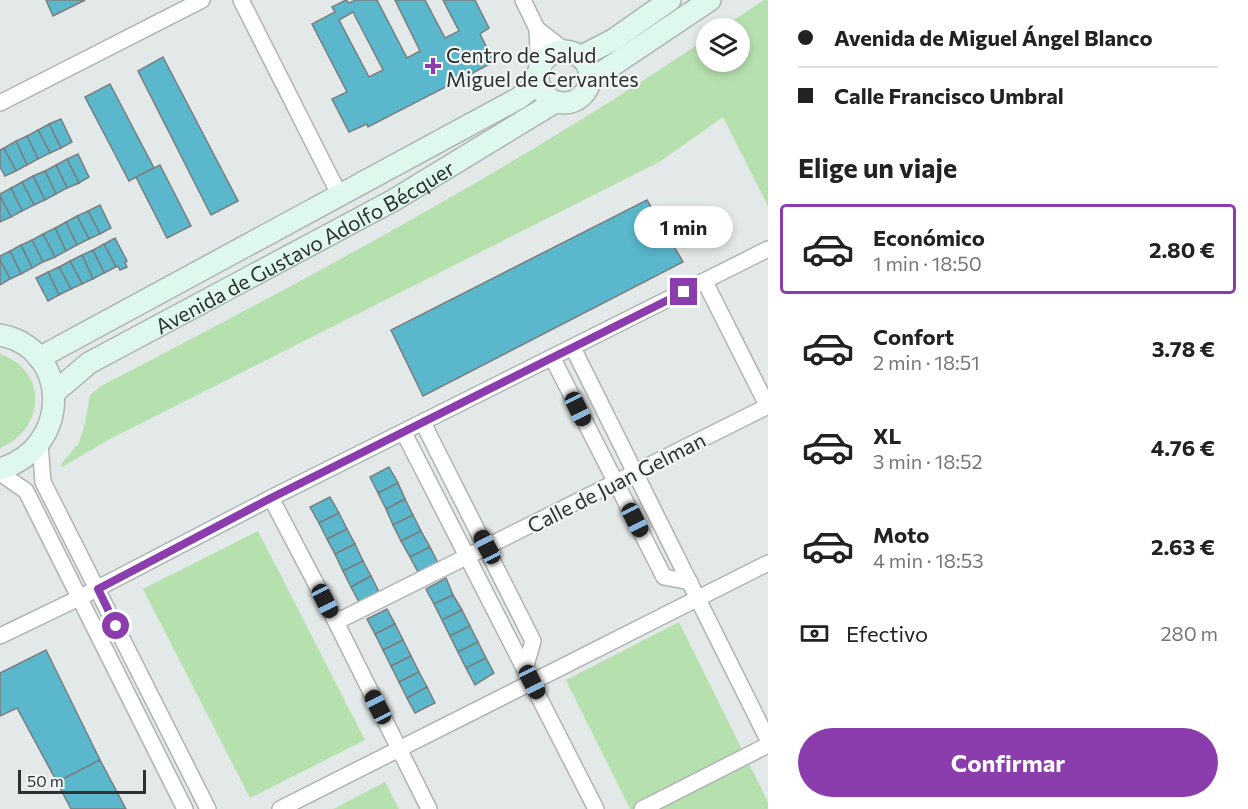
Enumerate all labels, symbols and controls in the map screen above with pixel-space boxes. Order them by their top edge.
map controls [696,18,750,72]
button: layers [696,18,750,72]
text: Avenida de Miguel Ángel Blanco [834,24,1153,51]
place label: Centro de Salud Miguel de Cervantes [446,42,639,91]
marker: Centro de Salud Miguel de Cervantes [424,57,442,75]
text: Calle Francisco Umbral [834,82,1064,109]
text: Elige un viaje [798,151,957,184]
street label: Avenida de Gustavo Adolfo Bécquer [150,154,458,338]
callout: 1 min [634,205,734,247]
text: 1 min [660,215,707,239]
icon: car [801,222,855,276]
text: Económico [873,224,985,251]
text: 2.80 € [1149,236,1215,263]
text: 1 min · 18:50 [873,251,982,275]
route end [670,278,697,305]
icon: car [801,321,855,375]
text: Confort [873,323,954,350]
text: 3.78 € [1152,335,1215,362]
text: 2 min · 18:51 [873,350,980,374]
car [562,389,594,429]
icon: car [801,420,855,474]
text: XL [873,422,901,449]
street label: Calle de Juan Gelman [523,426,709,538]
text: 4.76 € [1151,434,1215,461]
text: 3 min · 18:52 [873,449,983,473]
car [619,500,651,540]
icon: car [801,519,855,573]
text: Moto [873,521,929,548]
car [471,527,503,567]
text: 2.63 € [1151,533,1215,560]
text: 4 min · 18:53 [873,548,984,572]
car [309,581,341,621]
route start [102,612,129,639]
icon: cash [798,617,831,650]
text: Efectivo [846,620,928,647]
text: 280 m [1160,621,1218,645]
car [516,662,548,702]
car [362,687,394,727]
button: Confirmar [798,728,1218,797]
scale bar [18,767,146,794]
text: 50 m [27,771,64,790]

